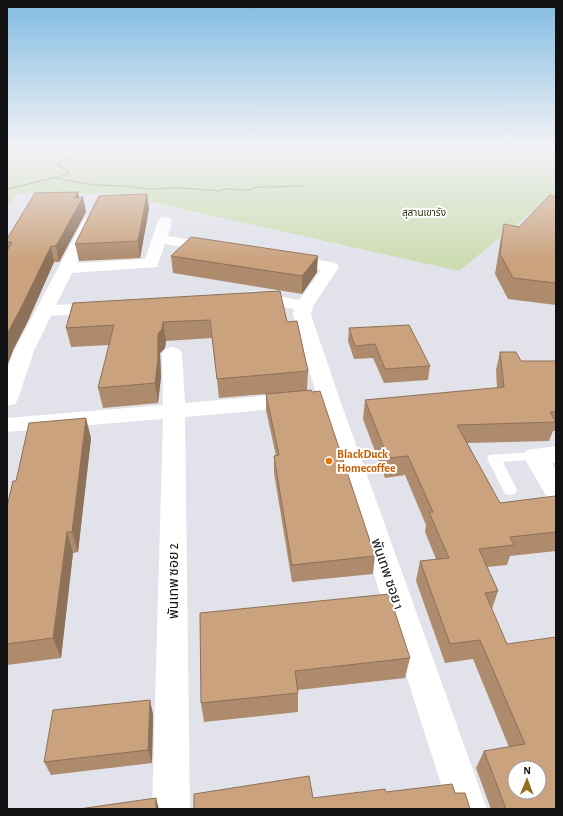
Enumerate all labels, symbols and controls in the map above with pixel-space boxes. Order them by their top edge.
park label: สุสานเขารัง [402,207,446,219]
place label: BlackDuck Homecoffee [337,448,396,474]
marker: BlackDuck Homecoffee [324,456,334,466]
street label: พันเทพ ซอย 1 [368,537,407,612]
street label: พันเทพ ซอย 2 [166,543,181,619]
north arrow [507,760,547,800]
text: N [523,765,531,776]

